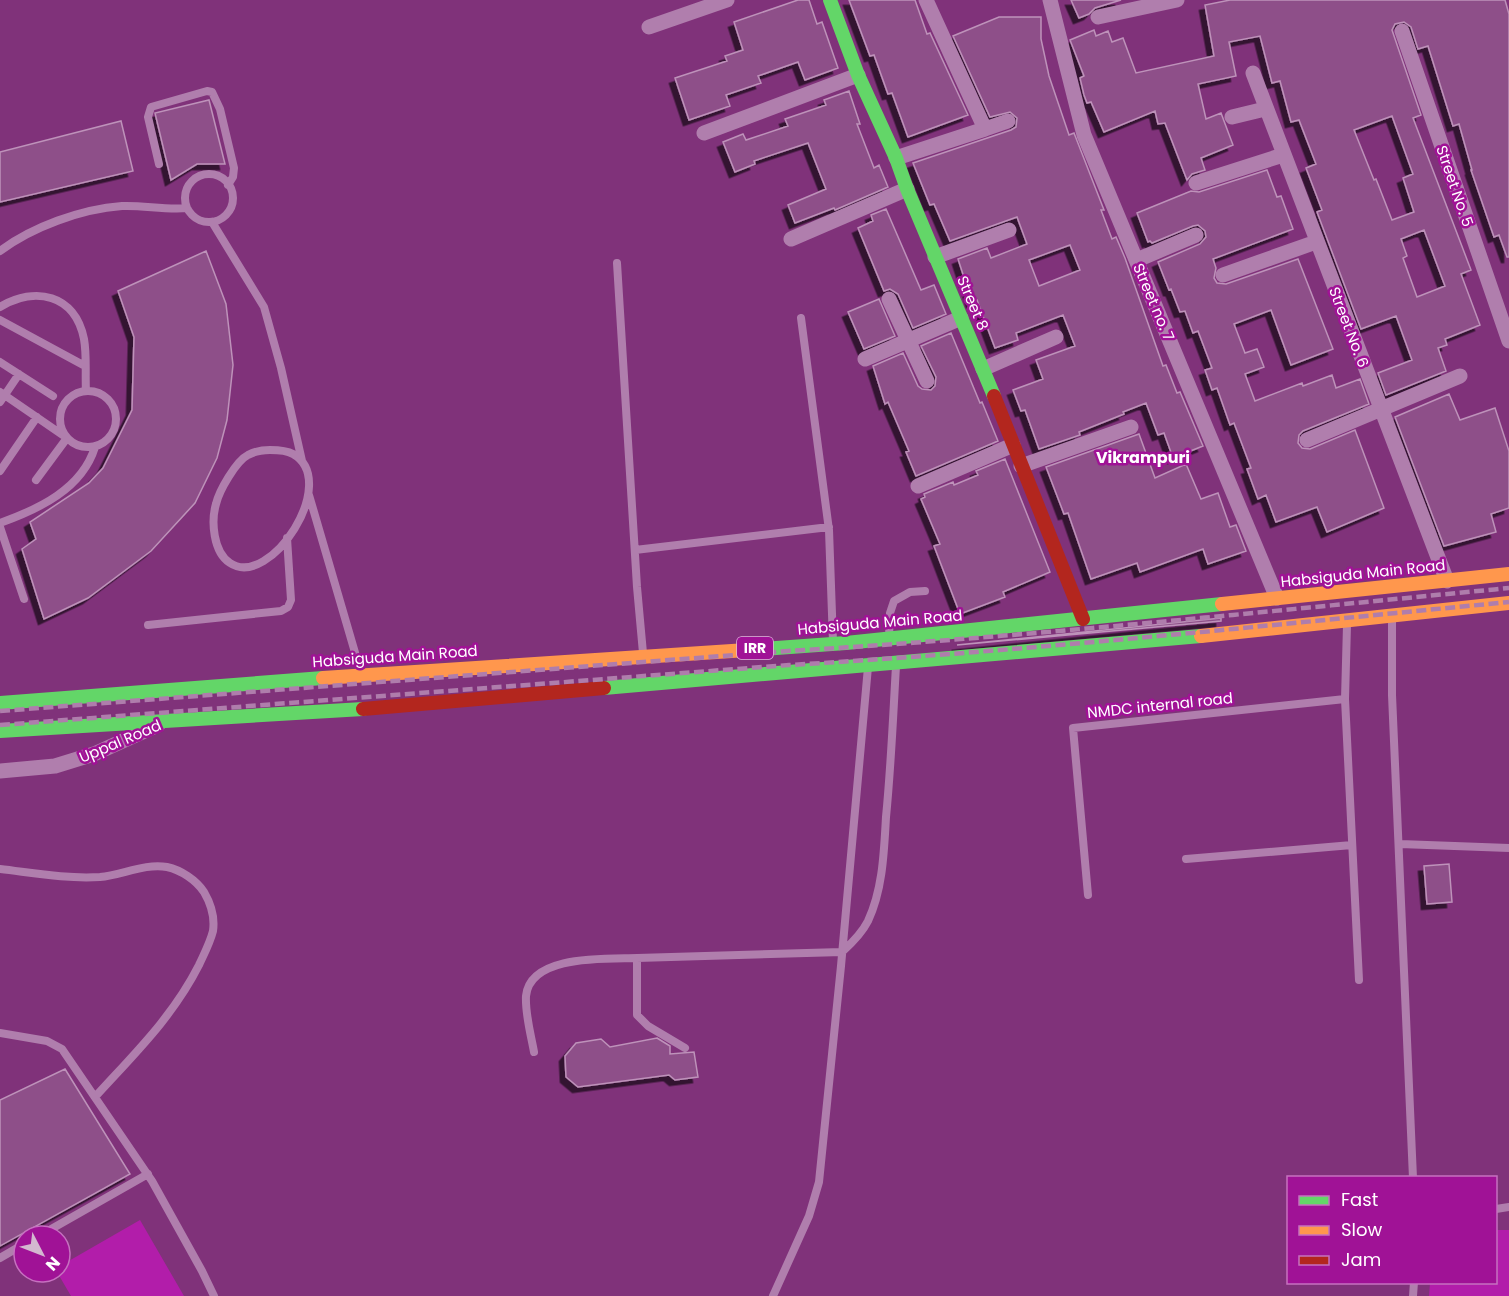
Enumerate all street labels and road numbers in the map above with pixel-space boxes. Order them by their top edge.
street label: Street No. 5 [1431,143,1479,229]
street label: Street no. 7 [1128,260,1180,344]
street label: Street 8 [952,272,994,334]
street label: Street No. 6 [1324,284,1374,370]
street label: Habsiguda Main Road [1280,554,1446,592]
street label: Habsiguda Main Road [797,604,963,640]
road number: IRR [737,637,773,659]
street label: Habsiguda Main Road [312,640,478,672]
street label: NMDC internal road [1086,687,1234,723]
street label: Uppal Road [76,714,164,768]

